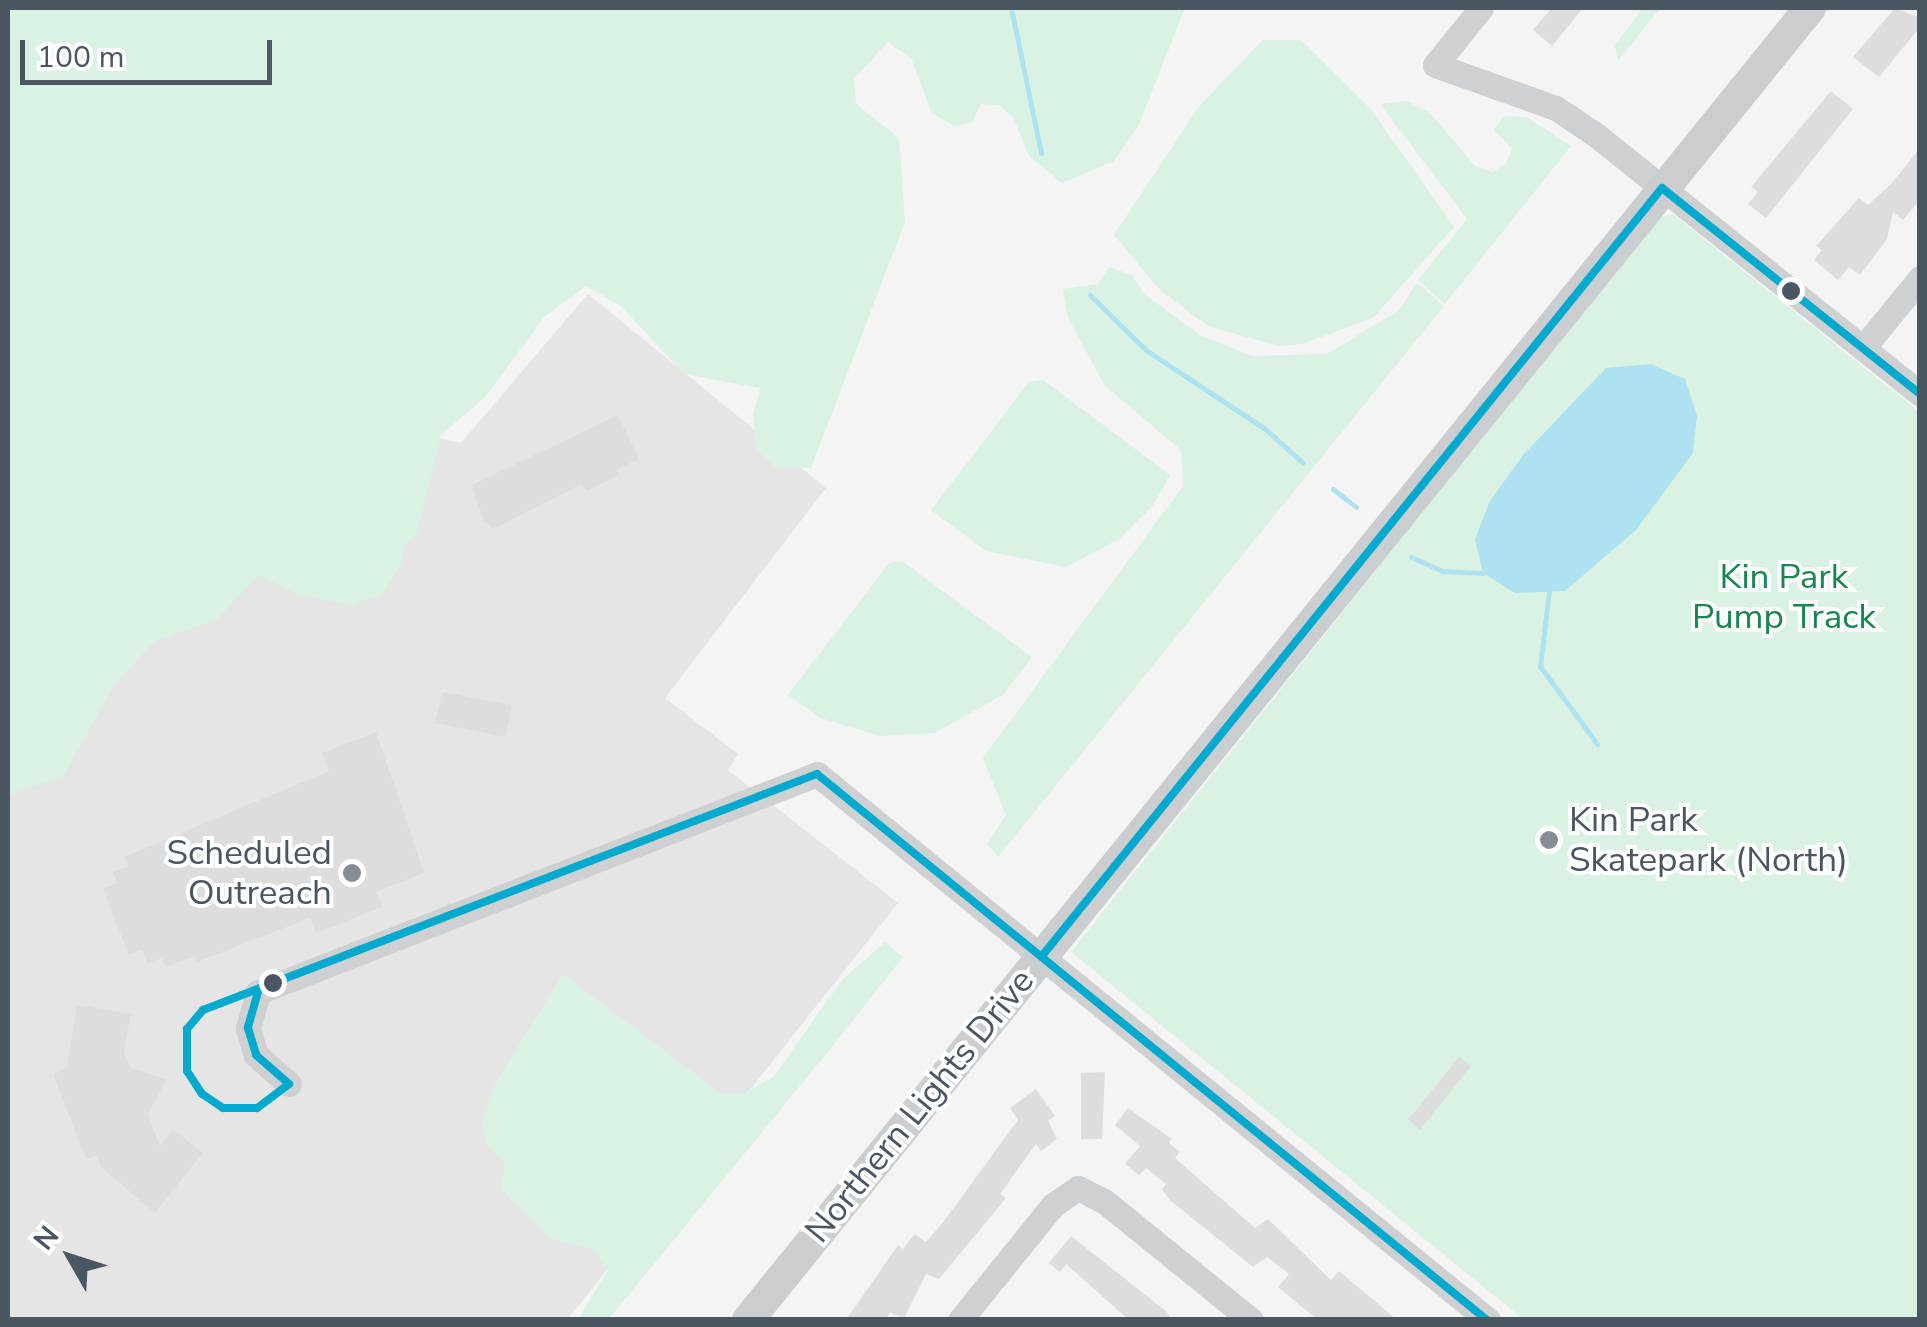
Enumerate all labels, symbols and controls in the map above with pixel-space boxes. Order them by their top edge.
scale bar [25,20,278,82]
text: 100 m [37,37,124,78]
unlabelled marker [1781,281,1801,301]
park label: Kin Park Pump Track [1692,556,1876,638]
place label: Kin Park Skatepark (North) [1569,799,1848,881]
marker: Kin Park Skatepark (North) [1538,829,1560,851]
place label: Scheduled Outreach [167,832,332,914]
marker: Scheduled Outreach [341,862,363,884]
street label: Northern Lights Drive [797,961,1043,1251]
unlabelled marker [263,973,283,993]
north arrow [20,1207,120,1307]
text: N [25,1218,68,1258]

